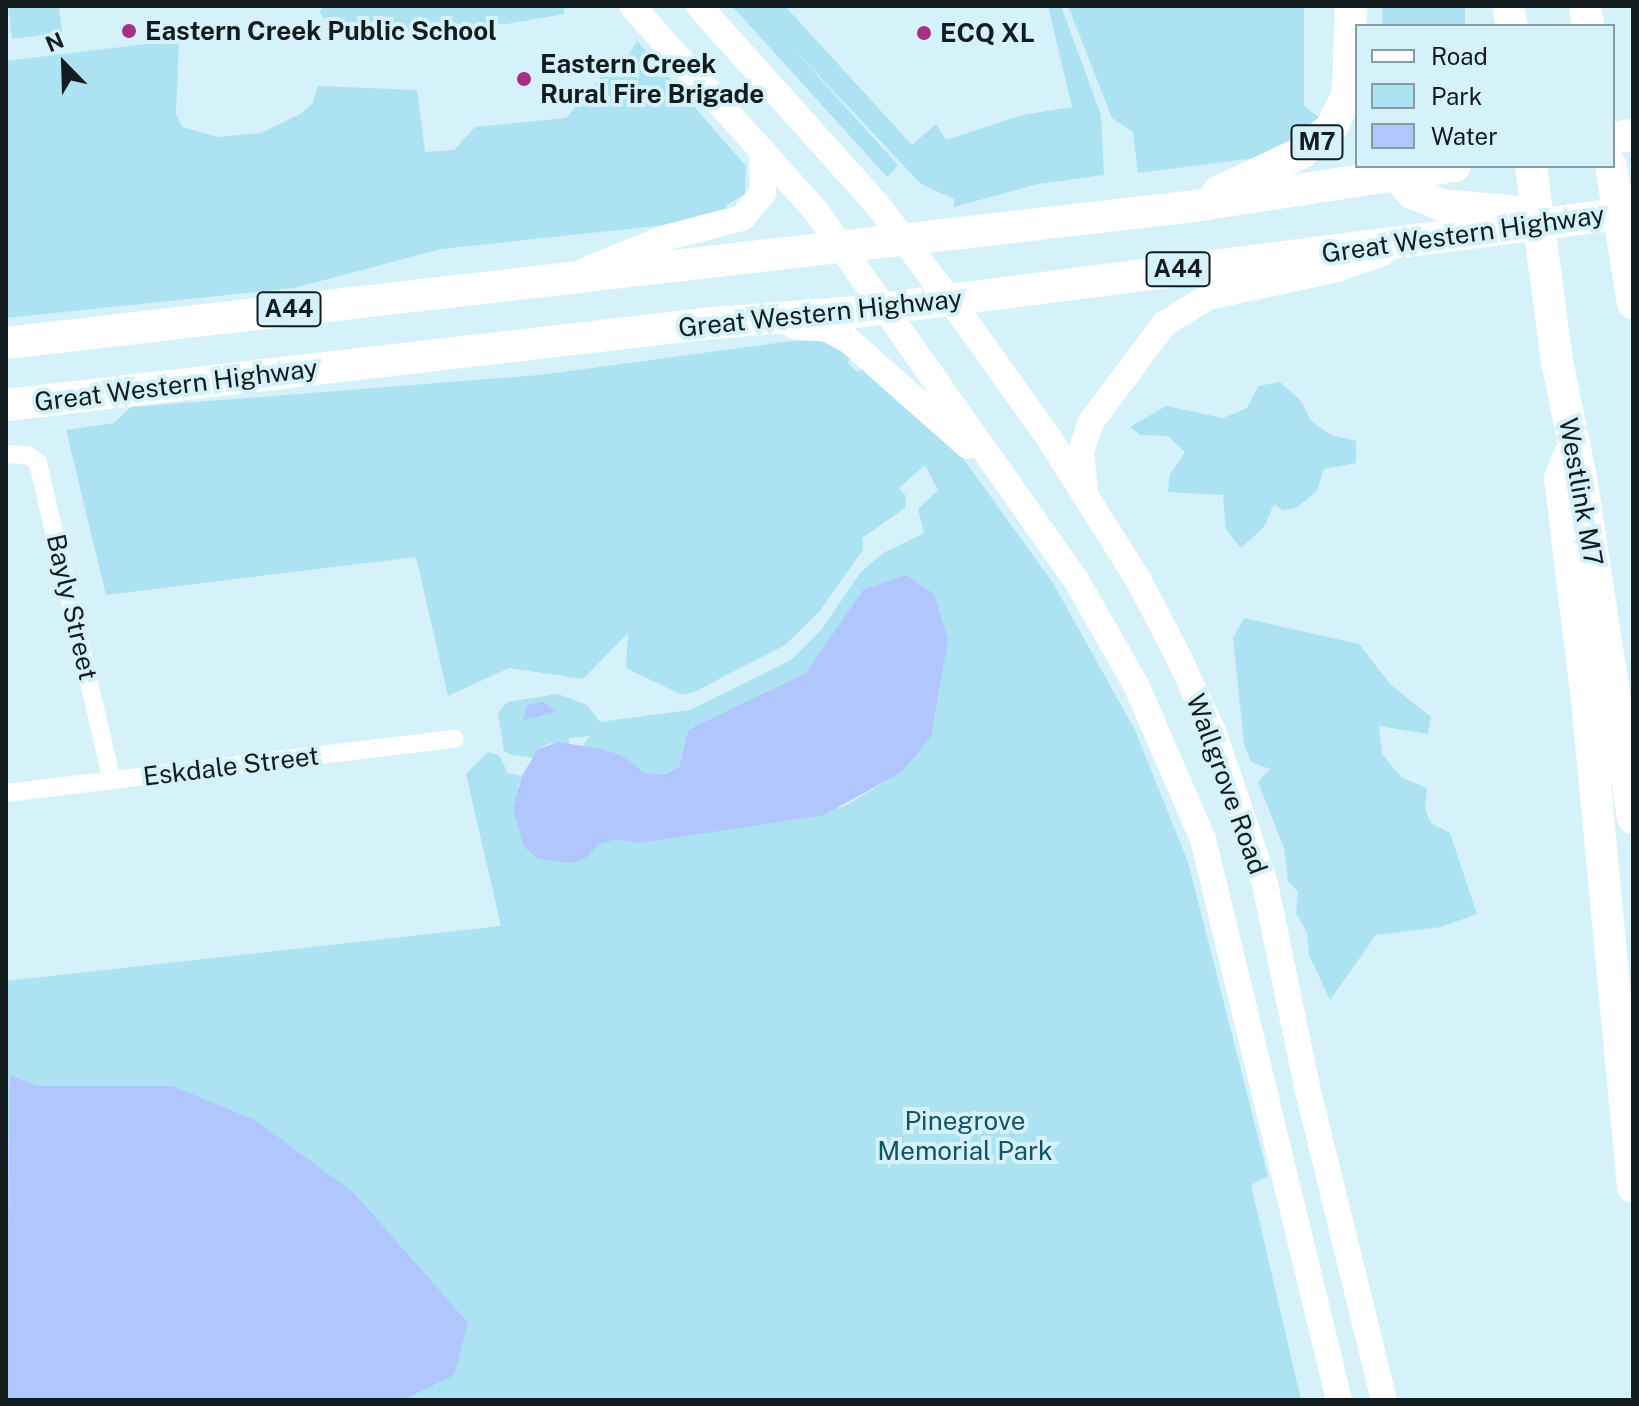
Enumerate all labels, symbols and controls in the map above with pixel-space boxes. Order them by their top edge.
place label: Eastern Creek Public School [145,15,497,47]
place label: ECQ XL [940,17,1035,49]
marker: Eastern Creek Public School [120,22,138,40]
north arrow [24,24,104,104]
marker: ECQ XL [915,24,933,42]
legend [1355,24,1615,168]
text: N [42,27,68,57]
text: Road [1431,42,1488,70]
place label: Eastern Creek Rural Fire Brigade [540,48,764,110]
marker: Eastern Creek Rural Fire Brigade [515,70,533,88]
text: Park [1431,82,1482,110]
road number: M7 [1289,122,1345,162]
text: Water [1431,122,1498,150]
street label: Great Western Highway [1319,199,1607,269]
road number: A44 [1144,249,1212,289]
street label: Great Western Highway [676,283,964,343]
road number: A44 [255,289,323,329]
street label: Great Western Highway [32,352,320,418]
street label: Westlink M7 [1553,415,1609,569]
street label: Bayly Street [40,531,104,683]
street label: Wallgrove Road [1180,690,1274,878]
street label: Eskdale Street [141,740,321,792]
park label: Pinegrove Memorial Park [877,1105,1053,1166]

